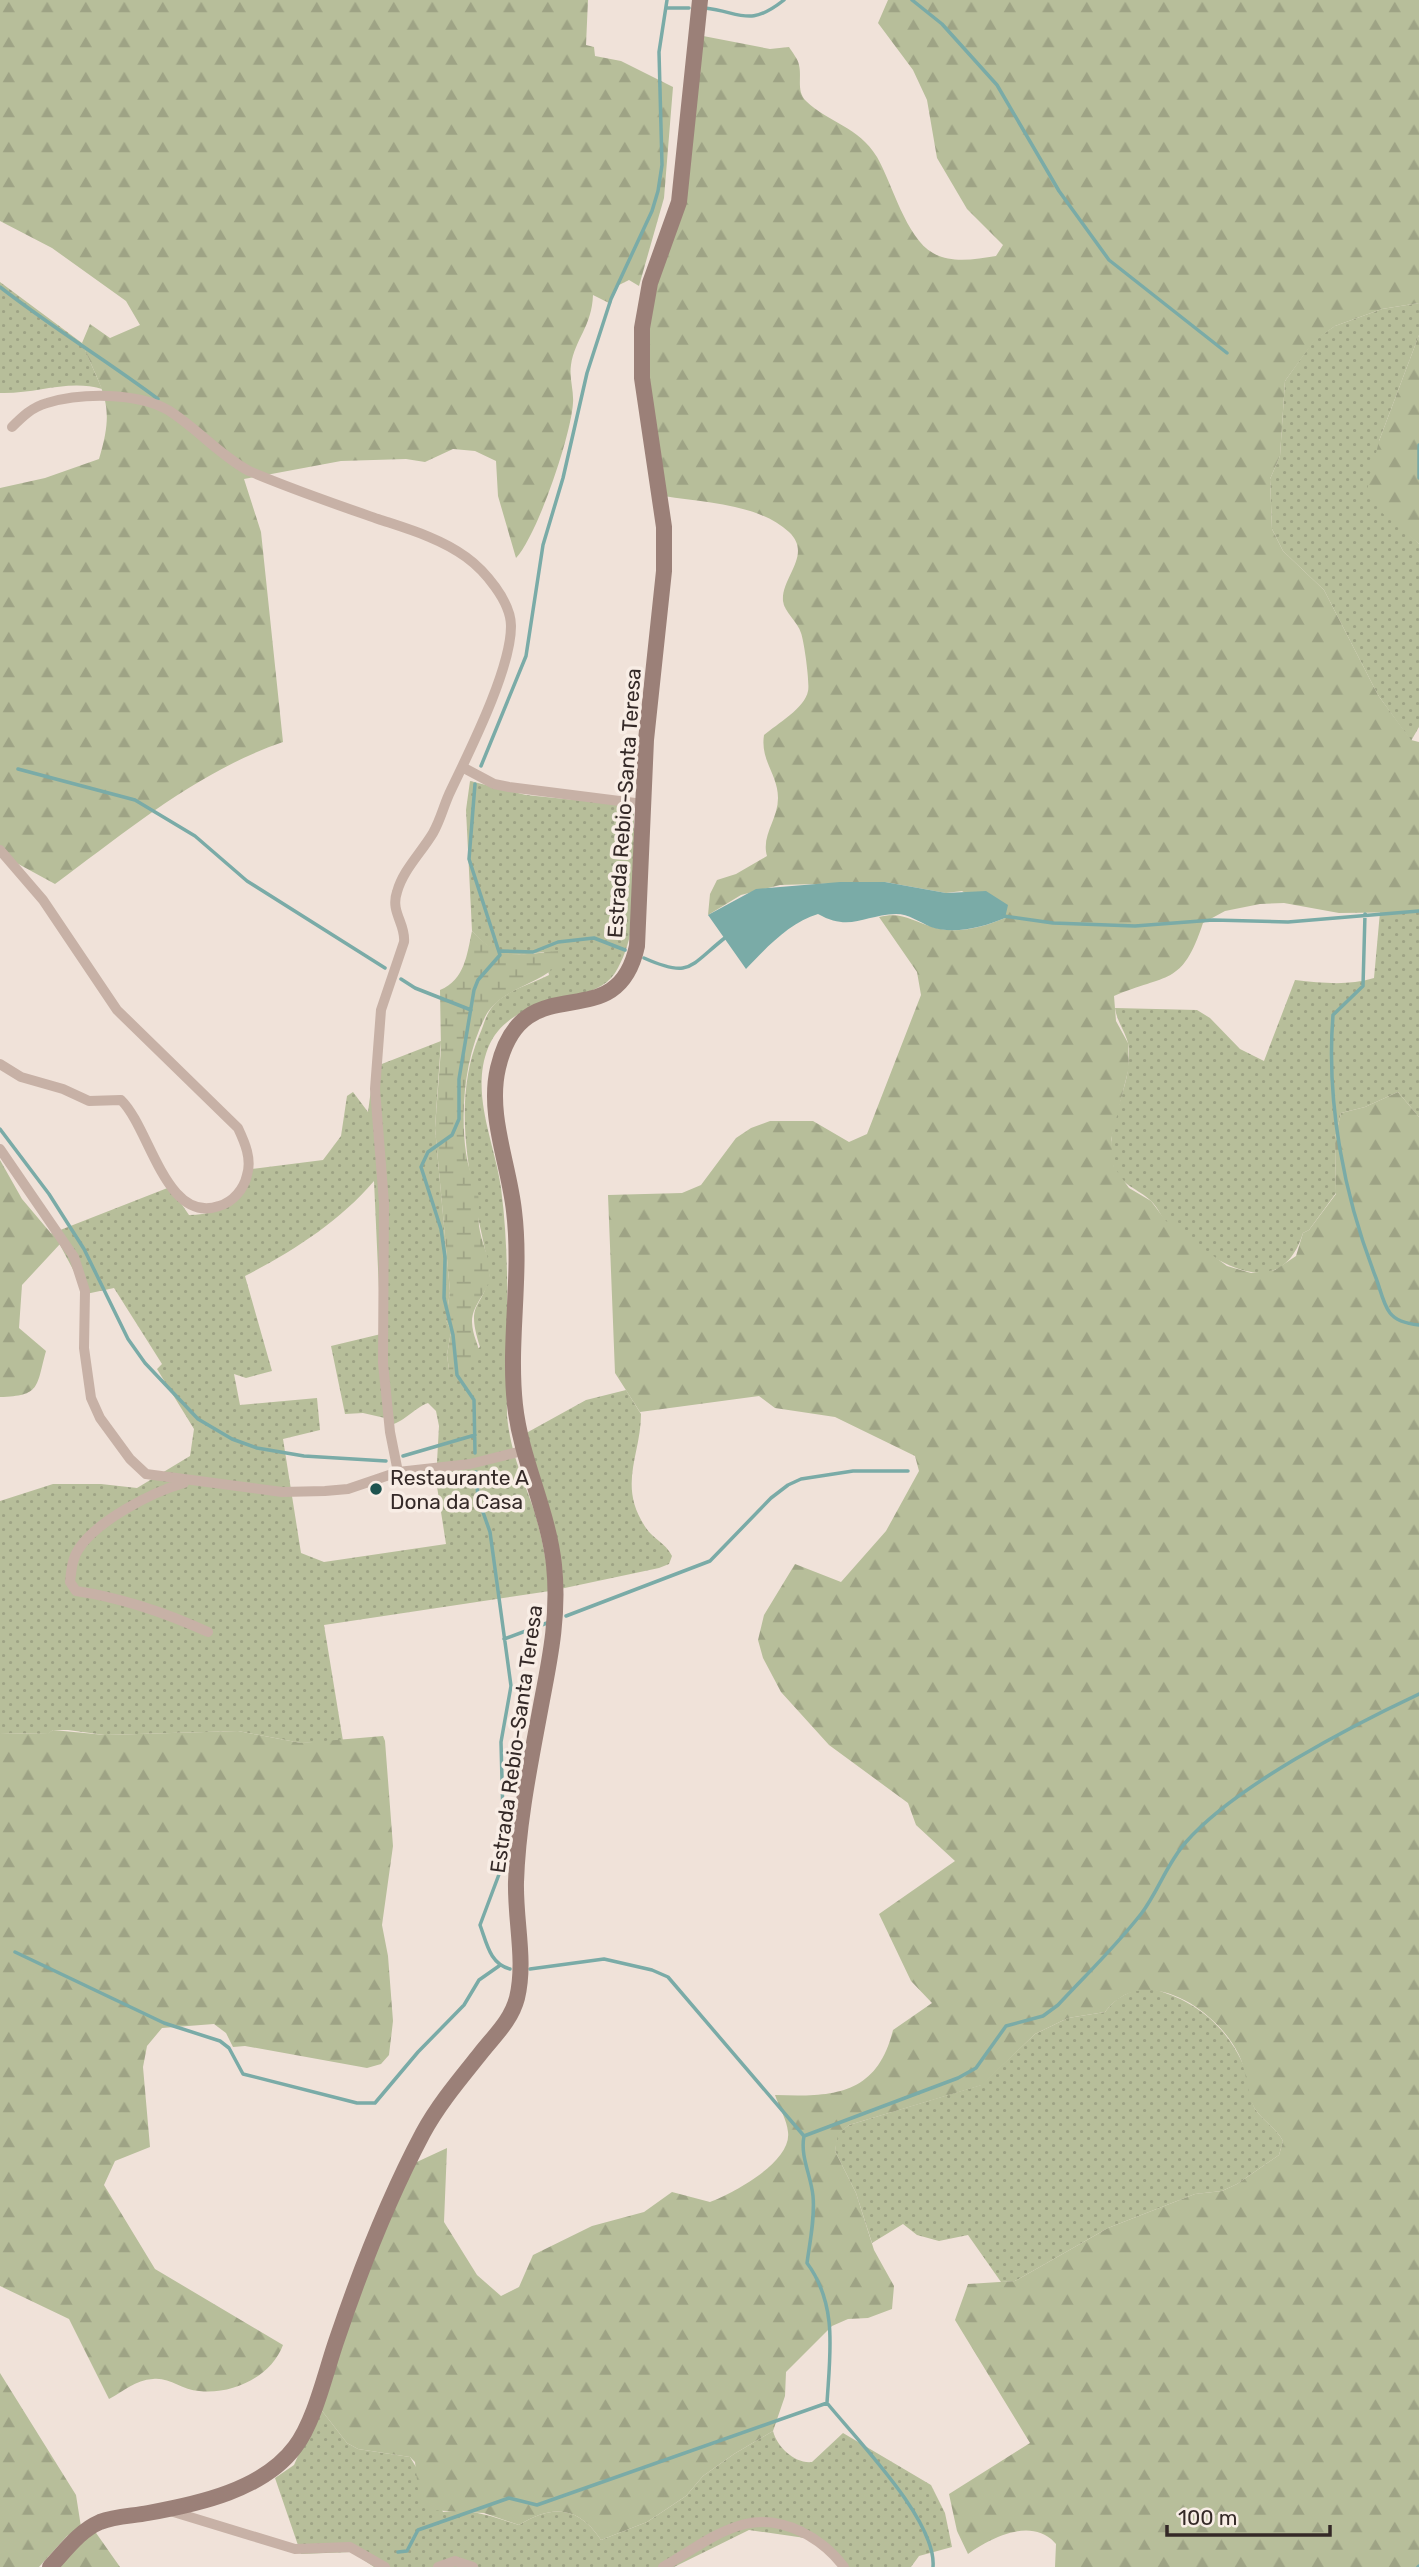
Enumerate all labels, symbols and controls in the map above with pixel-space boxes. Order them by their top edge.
street label: Estrada Rebio-Santa Teresa [602,667,646,939]
place label: Restaurante A Dona da Casa [390,1465,529,1514]
marker: Restaurante A Dona da Casa [368,1481,384,1497]
street label: Estrada Rebio-Santa Teresa [485,1603,547,1875]
scale bar [1167,2494,1330,2538]
text: 100 m [1178,2505,1237,2530]

